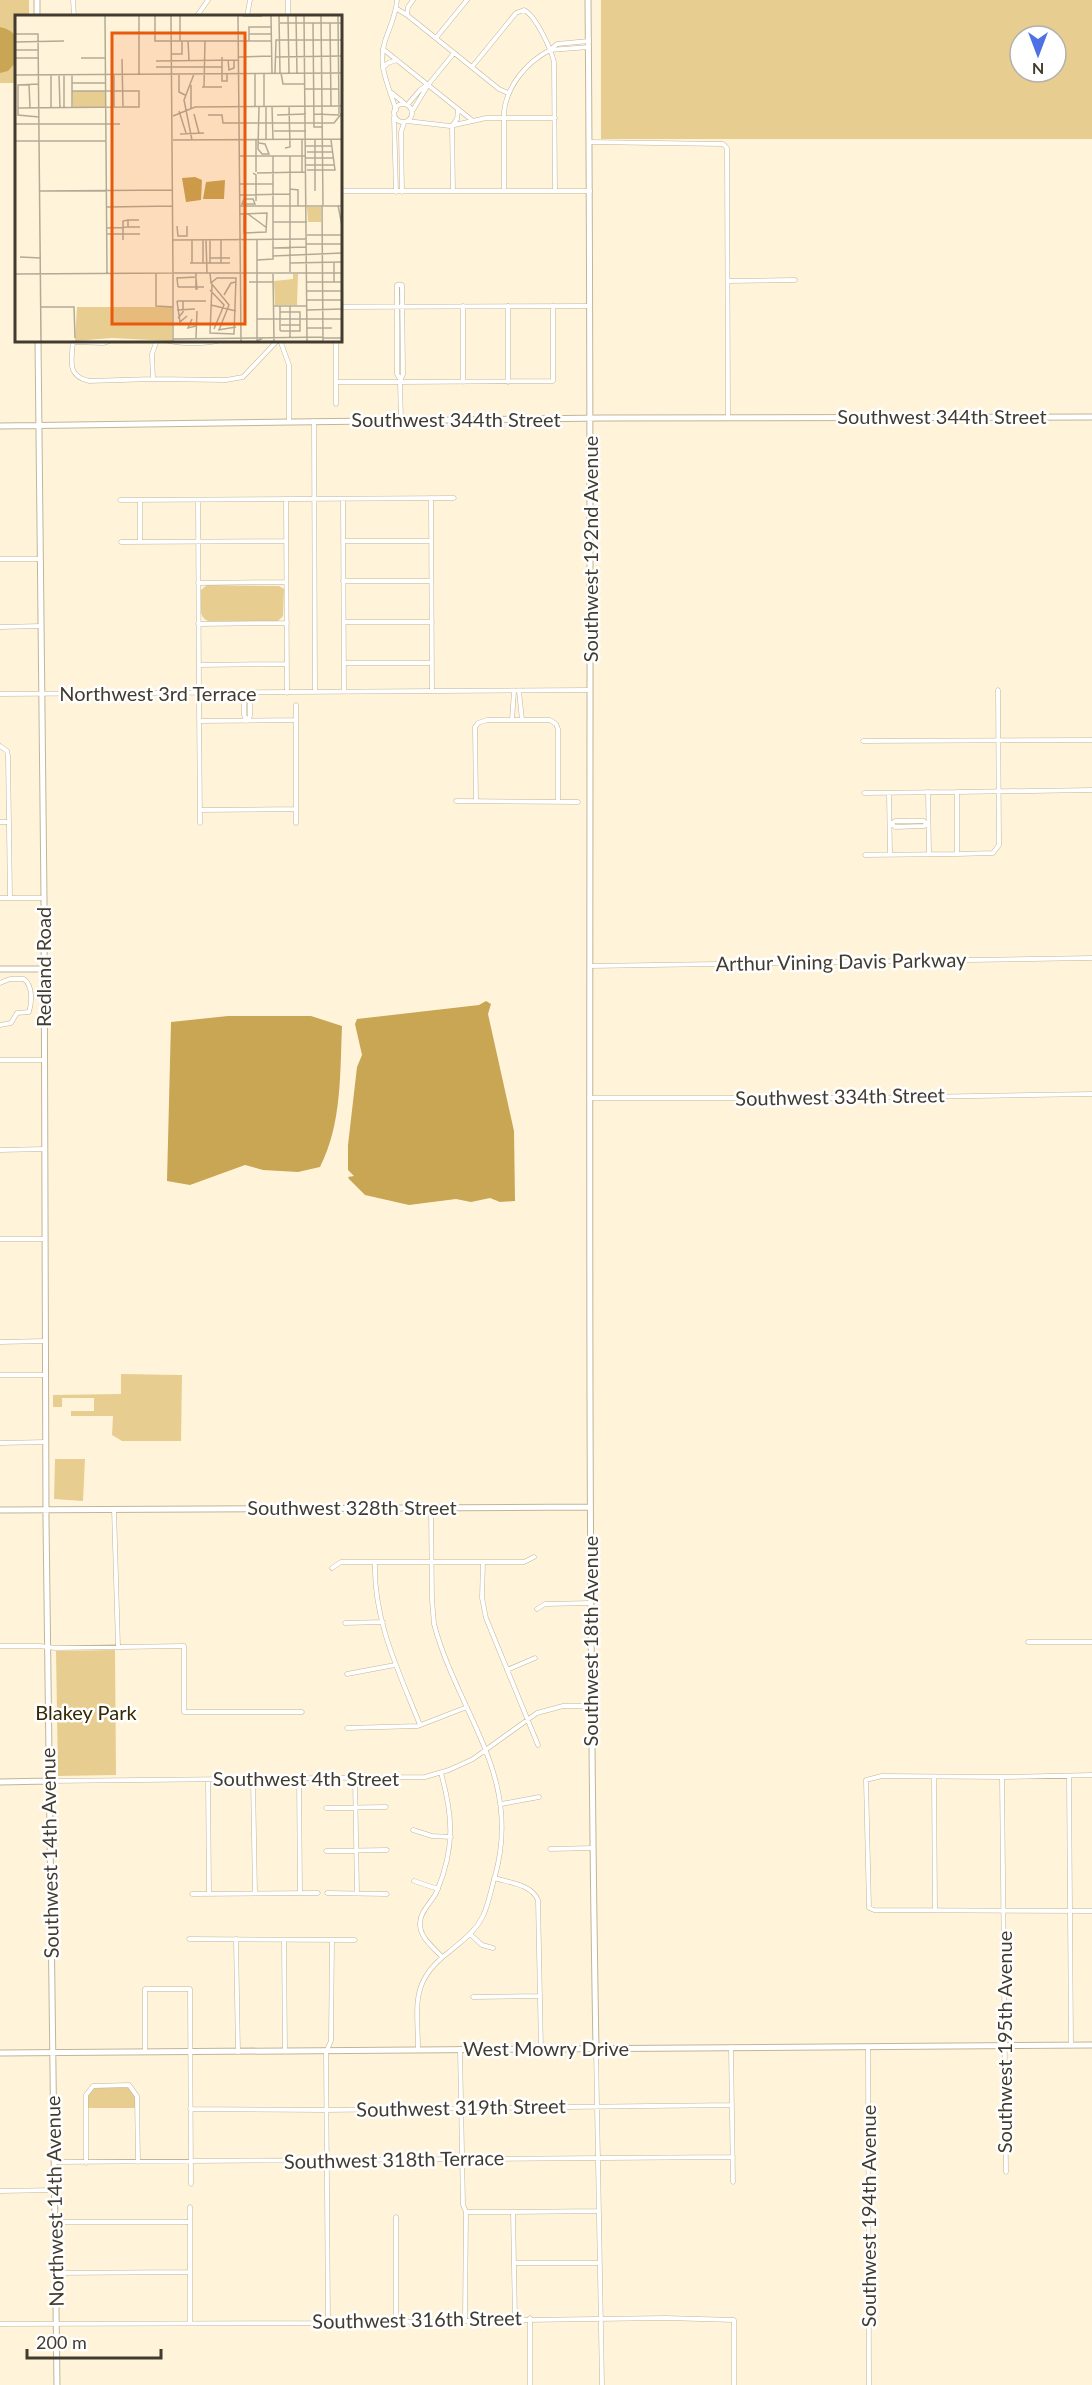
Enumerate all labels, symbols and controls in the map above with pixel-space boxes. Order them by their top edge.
inset map [15,15,342,342]
north arrow [1008,24,1068,84]
text: N [1032,60,1044,79]
street label: Southwest 344th Street [837,404,1047,428]
street label: Southwest 344th Street [351,407,561,431]
street label: Southwest 192nd Avenue [578,436,602,662]
street label: Northwest 3rd Terrace [59,681,257,705]
street label: Redland Road [31,907,55,1027]
street label: Arthur Vining Davis Parkway [715,947,967,975]
street label: Southwest 334th Street [735,1082,945,1110]
street label: Southwest 328th Street [247,1495,457,1519]
street label: Southwest 18th Avenue [578,1536,602,1746]
park label: Blakey Park [35,1700,137,1724]
street label: Southwest 14th Avenue [35,1747,63,1959]
street label: Southwest 4th Street [213,1766,399,1790]
street label: Southwest 195th Avenue [992,1931,1016,2153]
street label: West Mowry Drive [463,2036,629,2060]
street label: Southwest 319th Street [356,2093,566,2121]
street label: Northwest 14th Avenue [40,2095,68,2307]
street label: Southwest 194th Avenue [856,2105,880,2327]
street label: Southwest 318th Terrace [284,2145,504,2173]
street label: Southwest 316th Street [312,2305,522,2333]
scale bar [27,2322,160,2360]
text: 200 m [36,2331,87,2353]

